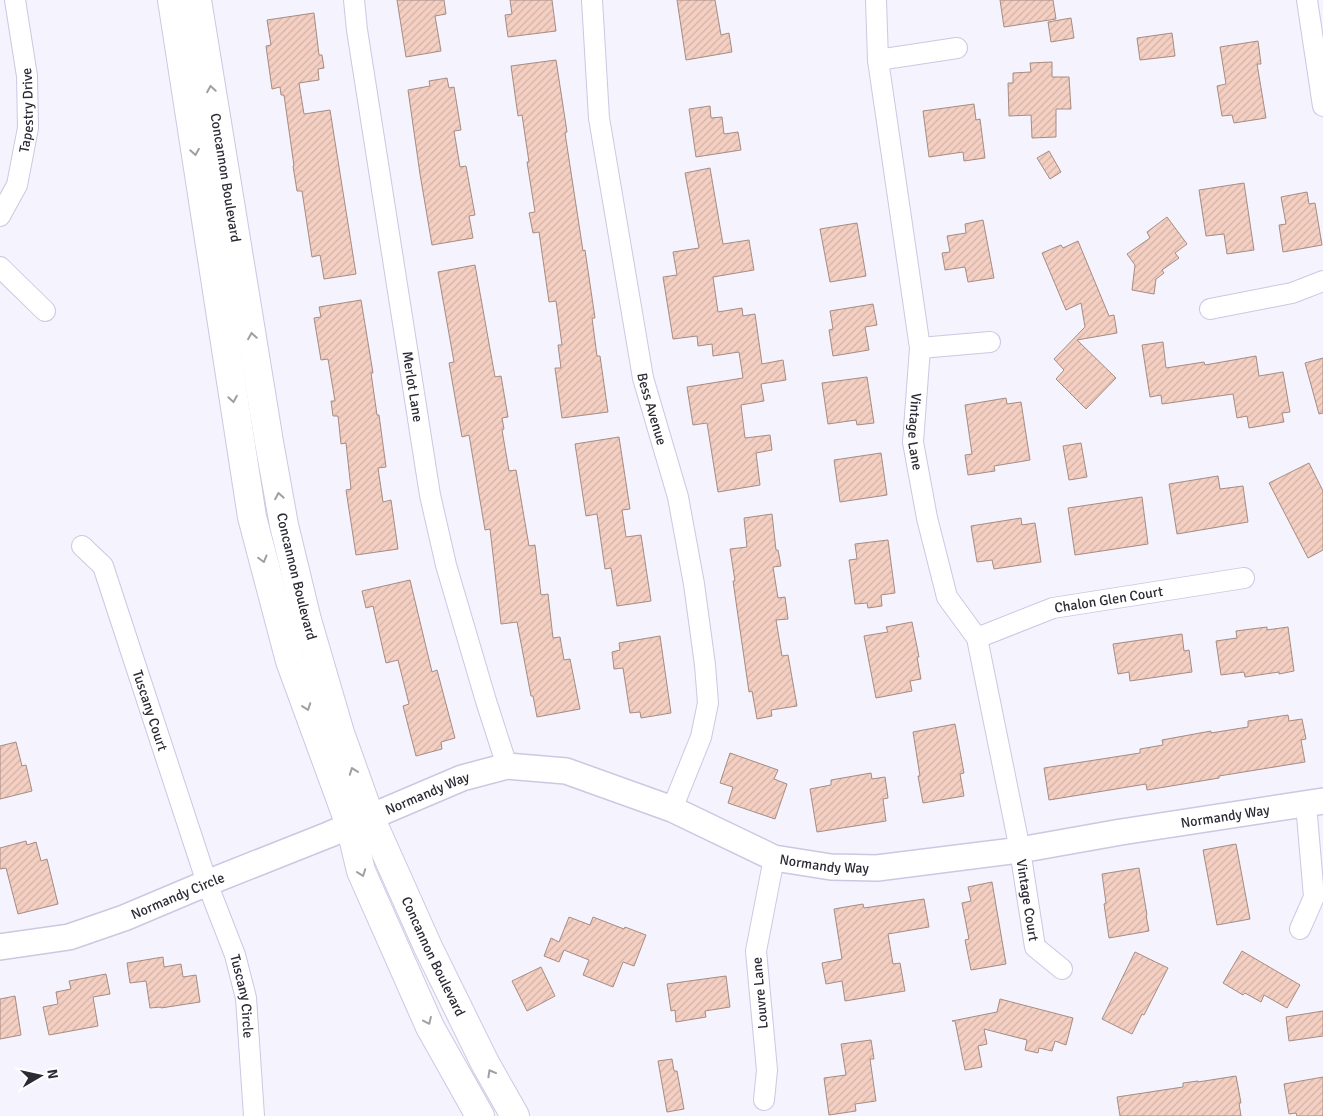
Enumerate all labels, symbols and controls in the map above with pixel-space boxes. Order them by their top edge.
street label: Tapestry Drive [15,67,37,154]
one-way arrow [206,85,217,93]
street label: Concannon Boulevard [207,112,245,243]
one-way arrow [190,148,200,156]
one-way arrow [247,331,257,340]
street label: Merlot Lane [399,350,427,423]
street label: Bess Avenue [634,371,671,447]
street label: Vintage Lane [905,392,927,472]
one-way arrow [228,395,238,403]
one-way arrow [274,492,285,500]
street label: Concannon Boulevard [273,511,321,642]
one-way arrow [257,554,267,562]
street label: Chalon Glen Court [1053,582,1164,616]
street label: Tuscany Court [129,668,172,753]
one-way arrow [301,702,311,710]
one-way arrow [349,767,359,776]
street label: Normandy Way [383,768,472,818]
street label: Normandy Way [1179,801,1271,831]
street label: Normandy Way [778,851,869,876]
street label: Vintage Court [1013,858,1042,942]
one-way arrow [356,868,366,876]
street label: Normandy Circle [128,869,227,923]
street label: Concannon Boulevard [398,894,469,1019]
street label: Tuscany Circle [227,953,257,1039]
street label: Louvre Lane [748,956,772,1030]
one-way arrow [421,1016,432,1025]
north arrow [15,1051,65,1101]
text: N [43,1068,62,1080]
one-way arrow [487,1070,497,1079]

